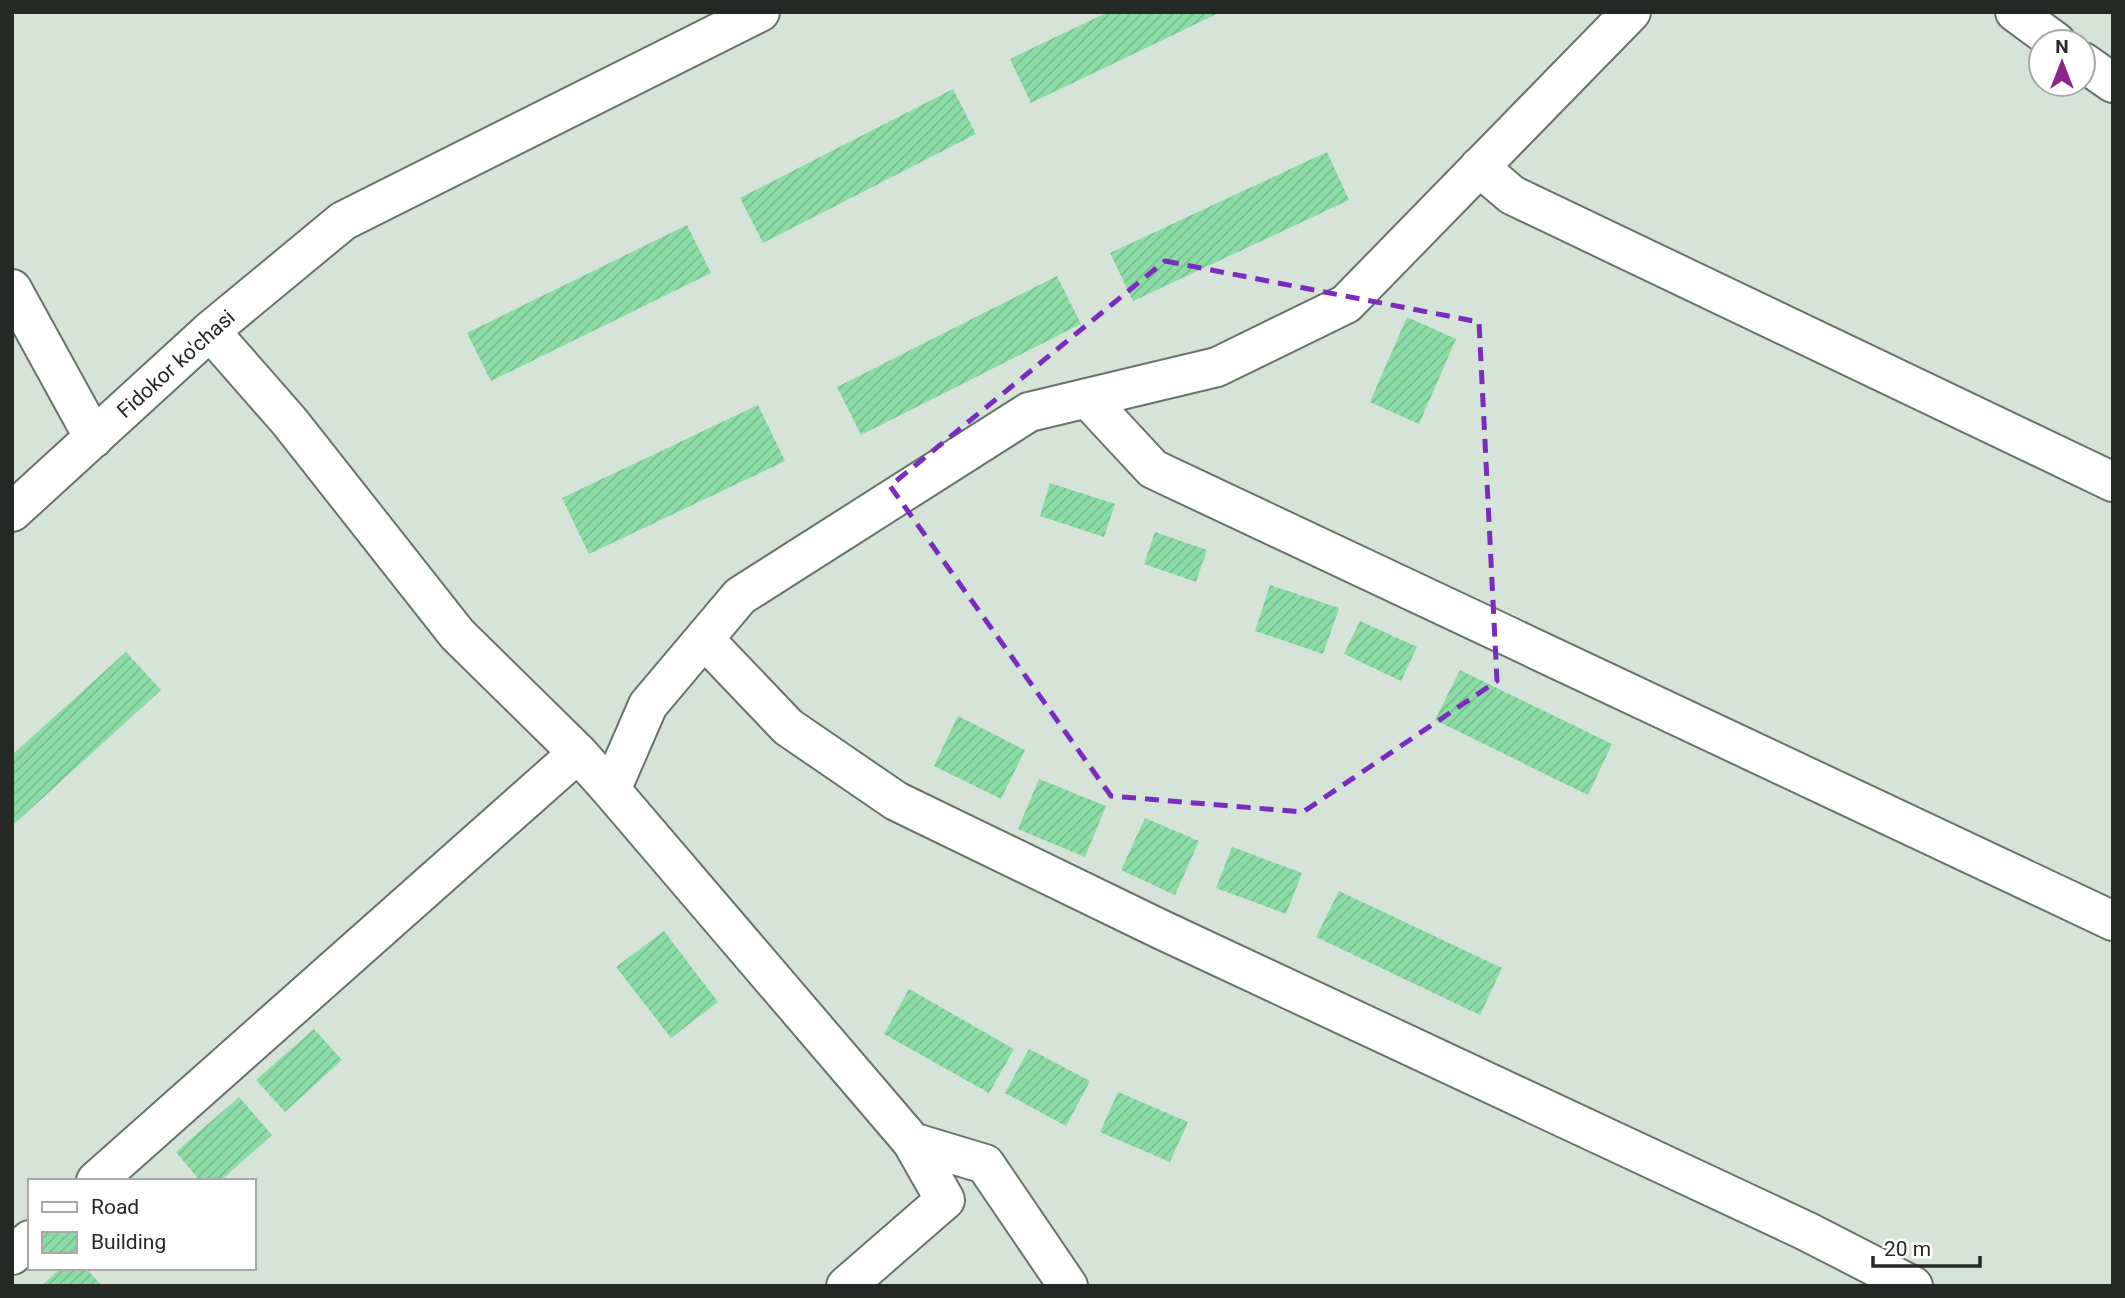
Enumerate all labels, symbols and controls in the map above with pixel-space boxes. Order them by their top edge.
north arrow [2027,28,2097,98]
text: N [2055,35,2069,58]
street label: Fidokor ko'chasi [112,305,240,423]
legend [28,1179,256,1270]
text: Road [91,1195,139,1219]
scale bar [1873,1224,1980,1268]
text: Building [91,1230,166,1254]
text: 20 m [1884,1237,1931,1261]

